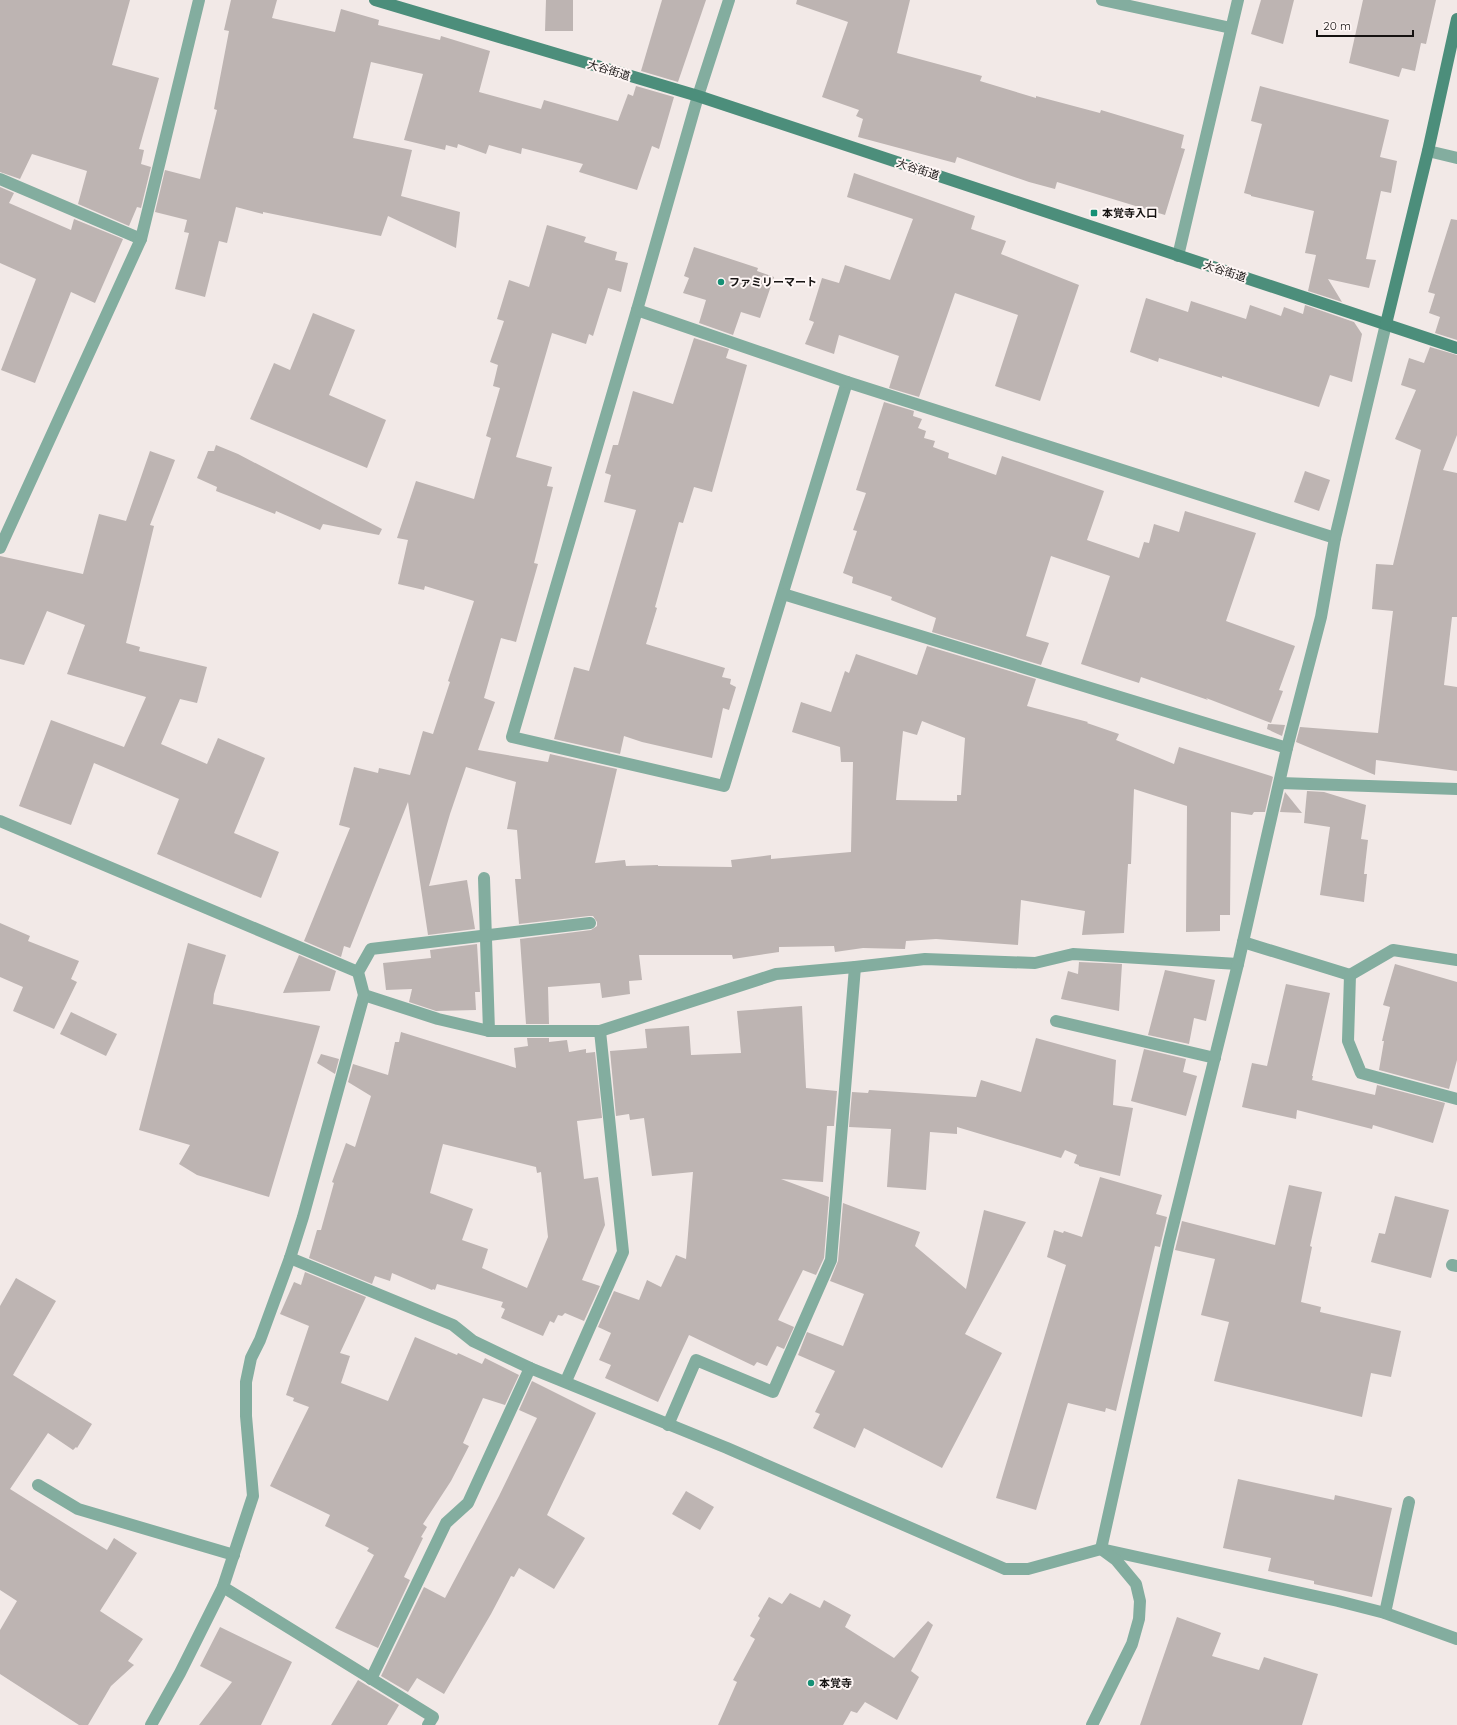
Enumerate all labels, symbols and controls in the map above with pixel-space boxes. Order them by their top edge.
scale bar [1317,12,1413,38]
text: 20 m [1323,18,1351,33]
street label: 大谷街道 [586,57,632,83]
street label: 大谷街道 [895,156,941,182]
place label: 本覚寺入口 [1102,206,1157,220]
marker: 本覚寺入口 [1089,208,1099,218]
street label: 大谷街道 [1202,258,1248,284]
place label: ファミリーマート [729,275,817,289]
marker: ファミリーマート [716,277,726,287]
place label: 本覚寺 [819,1676,852,1690]
marker: 本覚寺 [806,1678,816,1688]

